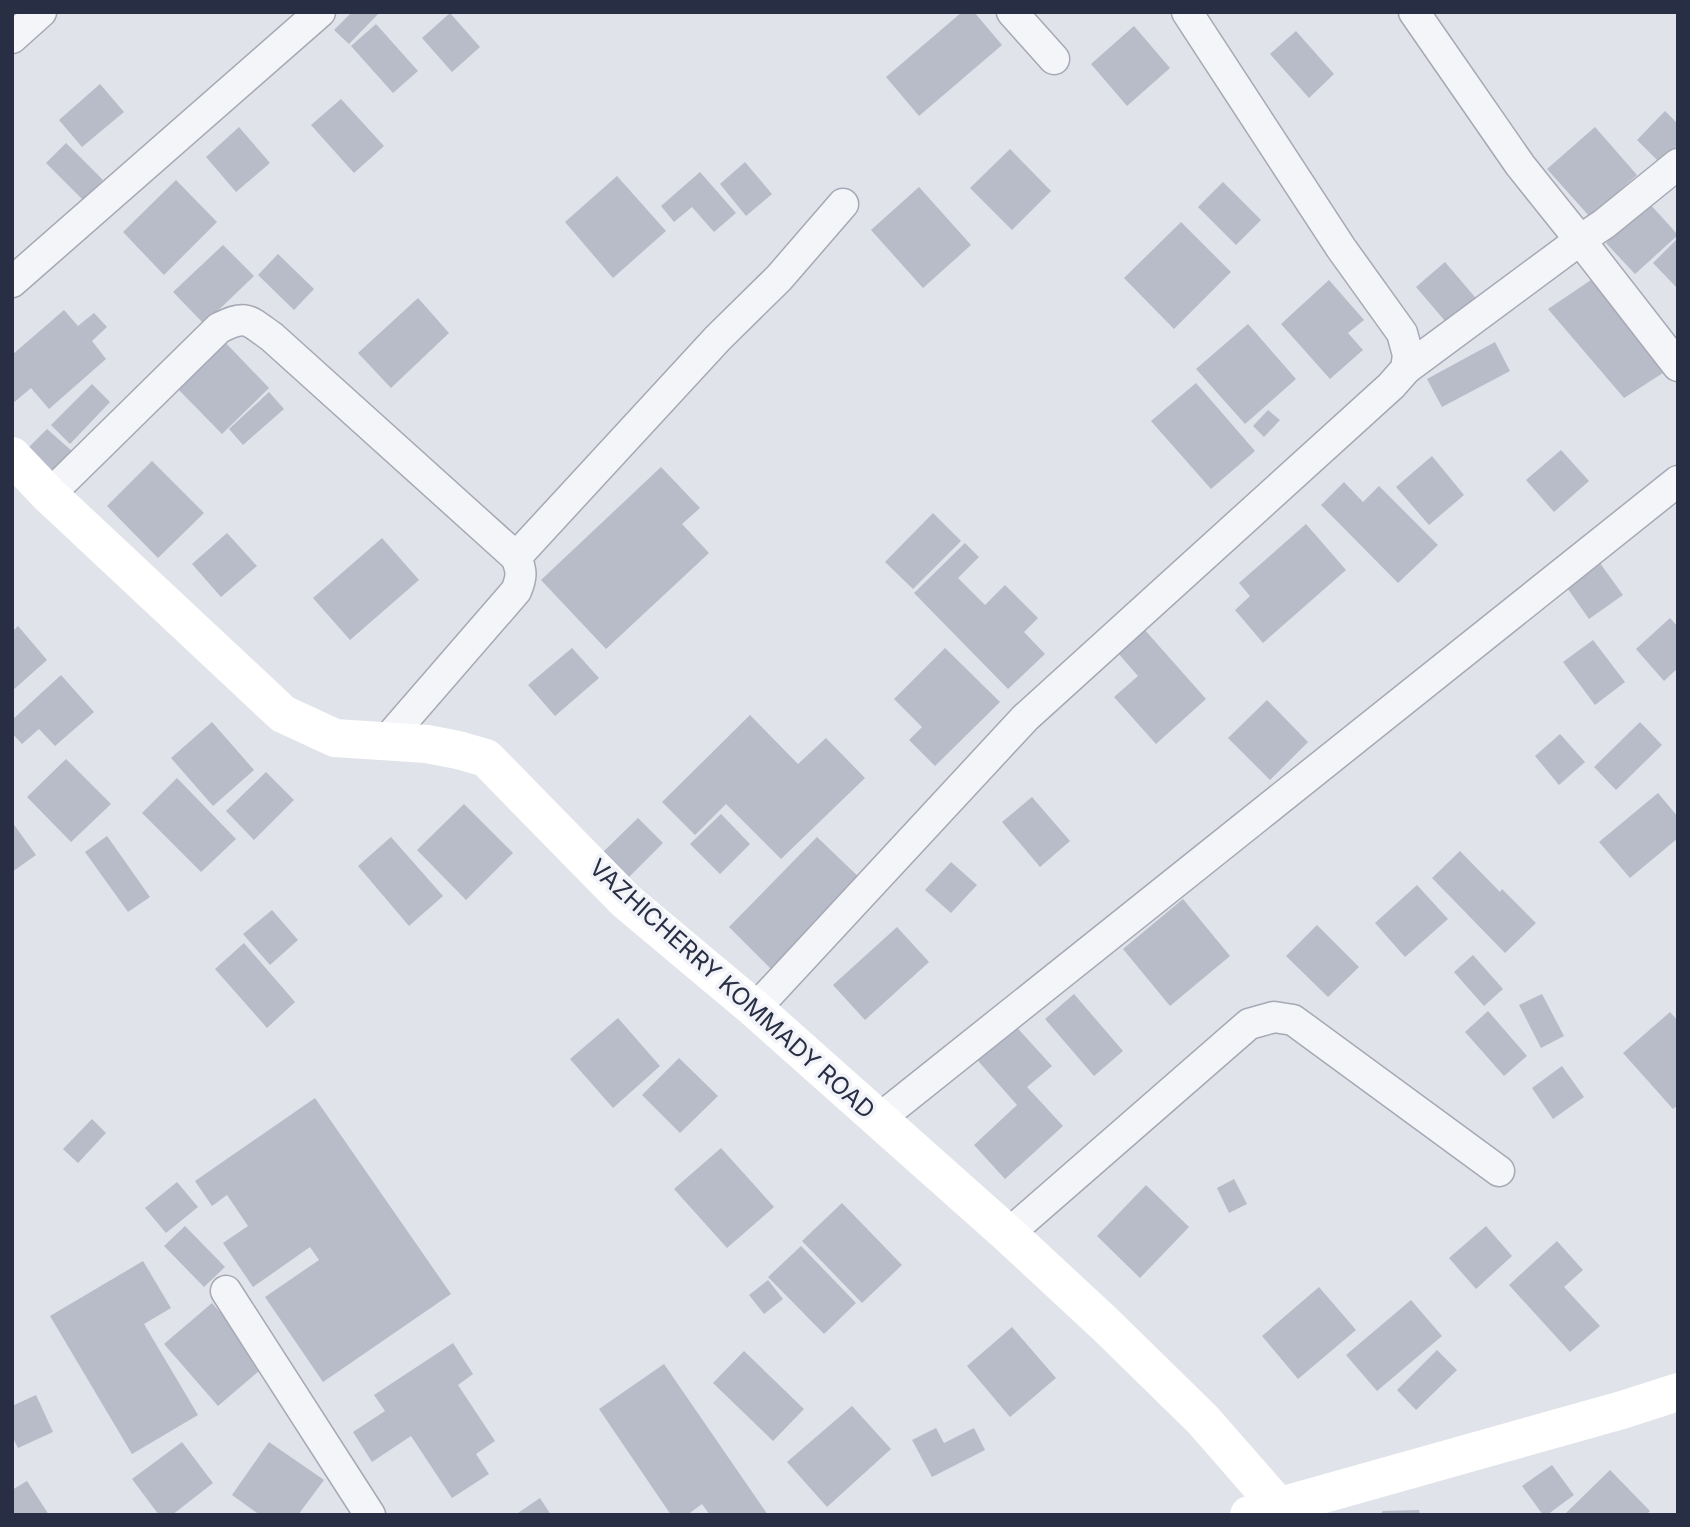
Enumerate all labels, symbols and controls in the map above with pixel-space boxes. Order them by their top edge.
street label: VAZHICHERRY KOMMADY ROAD [584,853,881,1125]

